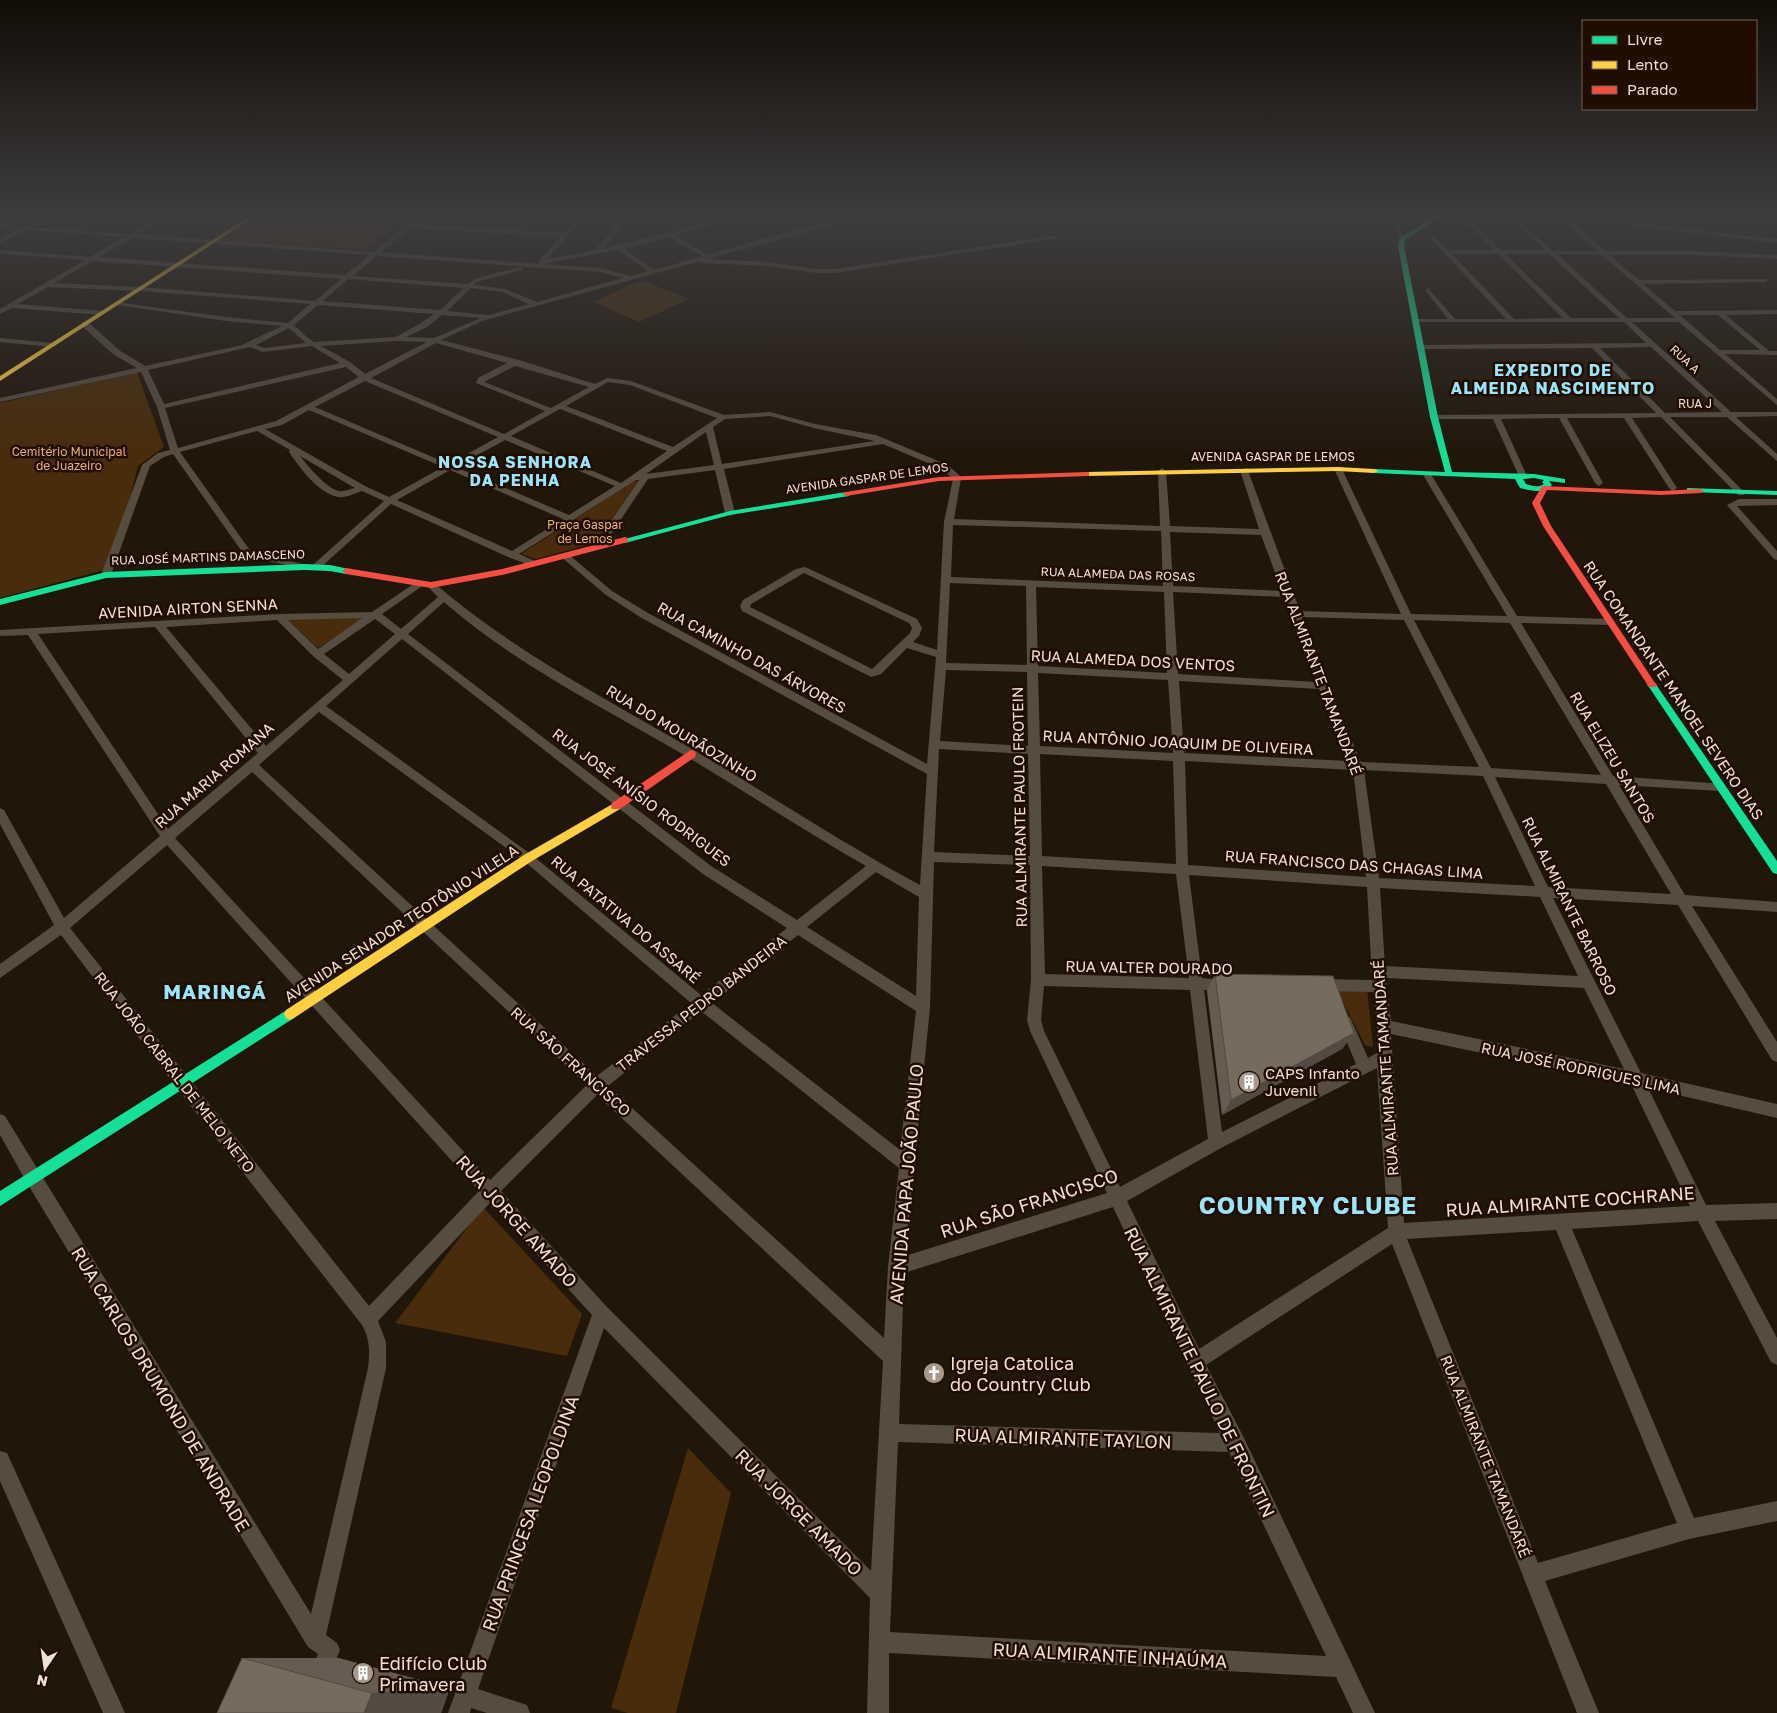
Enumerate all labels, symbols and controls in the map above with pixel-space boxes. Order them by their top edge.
legend [1582,20,1757,110]
text: Livre [1627,30,1663,48]
text: Lento [1627,55,1668,73]
text: Parado [1627,80,1678,98]
street label: RUA A [1667,341,1703,377]
district label: EXPEDITO DE ALMEIDA NASCIMENTO [1451,360,1655,398]
street label: RUA J [1678,396,1712,411]
park label: Cemitério Municipal de Juazeiro [12,444,127,473]
street label: AVENIDA GASPAR DE LEMOS [1191,449,1355,464]
district label: NOSSA SENHORA DA PENHA [438,452,592,490]
street label: AVENIDA GASPAR DE LEMOS [785,459,950,497]
park label: Praça Gaspar de Lemos [547,517,623,546]
street label: RUA JOSÉ MARTINS DAMASCENO [111,546,305,568]
street label: RUA COMANDANTE MANOEL SEVERO DIAS [1580,557,1768,823]
street label: RUA ALAMEDA DAS ROSAS [1041,564,1196,584]
street label: RUA ALMIRANTE TAMANDARÉ [1272,569,1366,777]
street label: AVENIDA AIRTON SENNA [98,594,278,622]
street label: RUA CAMINHO DAS ÁRVORES [655,598,849,716]
street label: RUA ALAMEDA DOS VENTOS [1030,646,1236,674]
street label: RUA DO MOURÃOZINHO [603,681,761,785]
street label: RUA ALMIRANTE PAULO FROTEIN [1008,686,1030,928]
street label: RUA ELIZEU SANTOS [1567,688,1659,826]
street label: RUA MARIA ROMANA [151,718,277,832]
street label: RUA JOSÉ ANÍSIO RODRIGUES [549,724,735,870]
street label: RUA ANTÔNIO JOAQUIM DE OLIVEIRA [1042,726,1314,758]
street label: RUA ALMIRANTE BARROSO [1519,814,1621,998]
street label: AVENIDA SENADOR TEOTÔNIO VILELA [281,840,521,1006]
street label: RUA FRANCISCO DAS CHAGAS LIMA [1224,846,1484,882]
street label: RUA PATATIVA DO ASSARÉ [548,851,704,987]
street label: TRAVESSA PEDRO BANDEIRA [612,931,790,1075]
street label: RUA VALTER DOURADO [1065,957,1233,977]
street label: RUA ALMIRANTE TAMANDARÉ [1368,959,1402,1177]
street label: RUA JOÃO CABRAL DE MELO NETO [91,968,259,1176]
district label: MARINGÁ [163,979,267,1003]
street label: RUA SÃO FRANCISCO [507,1003,635,1119]
street label: RUA JOSÉ RODRIGUES LIMA [1480,1038,1682,1098]
street label: AVENIDA PAPA JOÃO PAULO [885,1063,927,1305]
place label: CAPS Infanto Juvenil [1265,1064,1360,1099]
building icon: CAPS Infanto Juvenil [1237,1070,1261,1094]
street label: RUA JORGE AMADO [452,1150,582,1292]
street label: RUA SÃO FRANCISCO [937,1164,1121,1242]
street label: RUA ALMIRANTE COCHRANE [1445,1181,1695,1221]
district label: COUNTRY CLUBE [1199,1190,1417,1219]
street label: RUA ALMIRANTE PAULO DE FRONTIN [1120,1223,1280,1521]
street label: RUA CARLOS DRUMOND DE ANDRADE [67,1243,255,1535]
place label: Igreja Catolica do Country Club [950,1352,1091,1395]
street label: RUA ALMIRANTE TAMANDARÉ [1437,1352,1535,1560]
church icon: Igreja Catolica do Country Club [922,1361,946,1385]
street label: RUA PRINCESA LEOPOLDINA [477,1392,583,1634]
street label: RUA ALMIRANTE TAYLON [954,1423,1172,1453]
street label: RUA JORGE AMADO [731,1444,867,1580]
street label: RUA ALMIRANTE INHAÚMA [992,1638,1228,1672]
north arrow [20,1643,70,1693]
place label: Edifício Club Primavera [379,1652,487,1695]
building icon: Edifício Club Primavera [351,1661,375,1685]
text: N [35,1672,49,1691]

